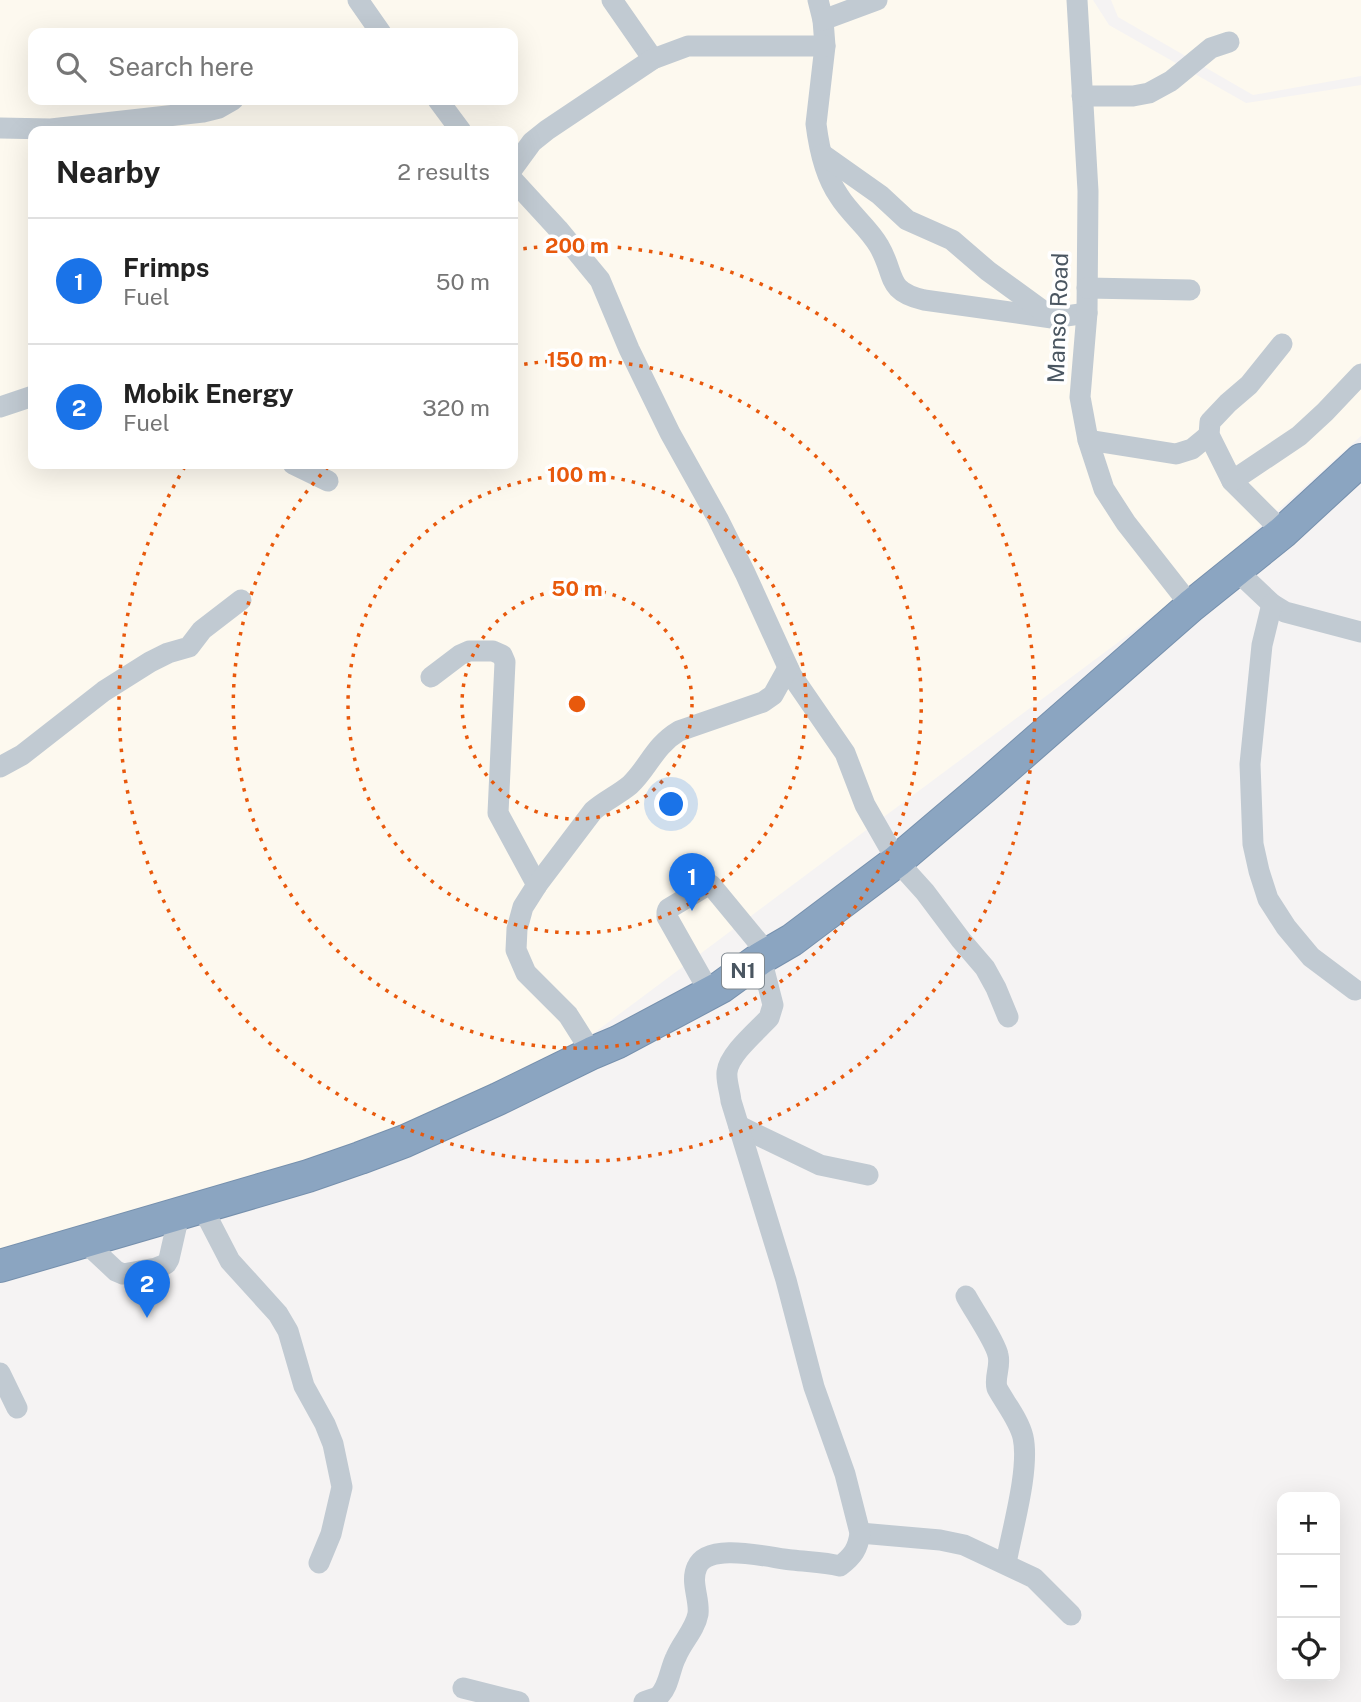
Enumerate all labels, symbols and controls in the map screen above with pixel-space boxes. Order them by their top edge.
search box [28,28,518,105]
icon: search [52,48,90,86]
text: Search here [108,51,254,82]
text: Nearby [56,154,160,190]
text: 2 results [397,158,490,185]
text: 200 m [545,233,609,258]
text: Frimps [123,252,209,283]
street label: Manso Road [1042,252,1073,384]
text: 1 [74,268,84,295]
text: 50 m [436,268,490,295]
text: Fuel [123,283,170,310]
text: 150 m [547,347,607,372]
text: Mobik Energy [123,378,294,409]
text: 2 [72,394,86,421]
text: 320 m [422,394,490,421]
text: Fuel [123,409,170,436]
text: 100 m [547,462,607,487]
text: 50 m [551,576,603,601]
centre of rings [565,692,589,716]
your location [654,787,688,821]
pin: 1 [669,853,715,911]
road number: N1 [722,954,764,988]
pin: 2 [124,1260,170,1318]
map controls [1277,1492,1340,1681]
button: + [1277,1492,1340,1555]
button: − [1277,1555,1340,1618]
button: locate [1277,1618,1340,1681]

